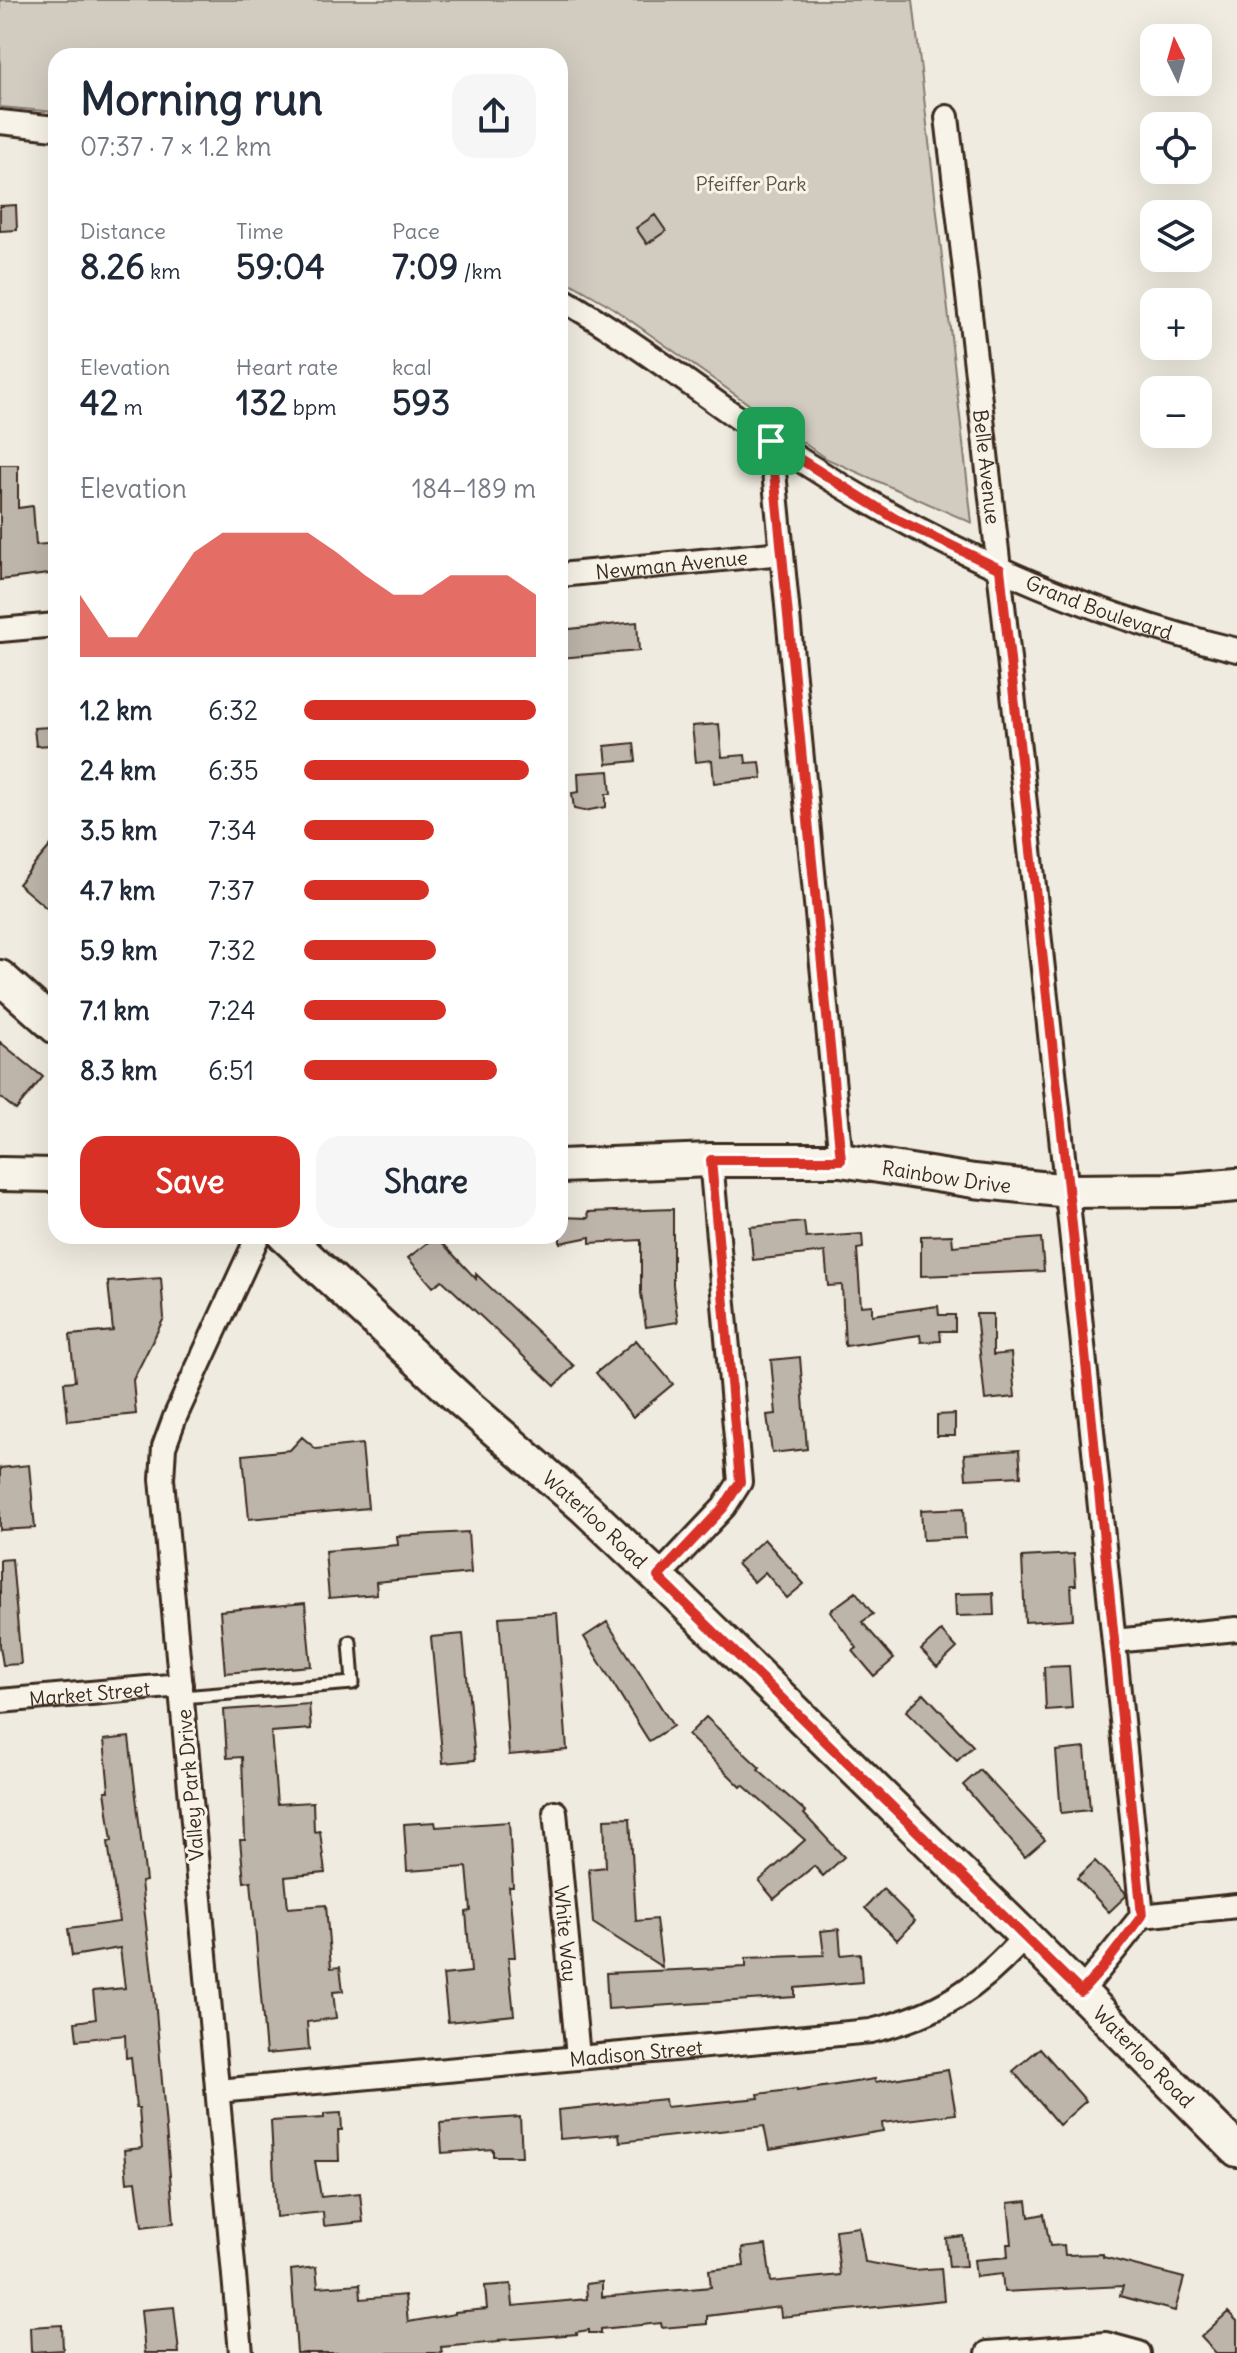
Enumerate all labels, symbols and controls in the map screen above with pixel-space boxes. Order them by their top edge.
north arrow [1140,24,1212,96]
map controls [1140,24,1212,448]
text: Morning run [80,72,323,127]
button: share [452,74,536,158]
button: locate [1140,112,1212,184]
text: 07:37 · 7 × 1.2 km [80,130,271,163]
park label: Pfeiffer Park [696,171,806,196]
button: layers [1140,200,1212,272]
text: Distance [80,217,166,245]
text: Time [236,217,284,245]
text: Pace [392,217,440,245]
text: 8.26 [80,245,145,288]
text: 59:04 [236,245,325,288]
text: 7:09 [392,245,458,288]
text: km [145,257,181,285]
text: /km [458,257,502,285]
button: + [1140,288,1212,360]
text: Elevation [80,353,170,381]
text: Heart rate [236,353,338,381]
text: kcal [392,353,432,381]
button: − [1140,376,1212,448]
text: 42 [80,381,118,424]
text: 132 [236,381,287,424]
text: 593 [392,381,450,424]
text: m [118,393,143,421]
text: bpm [287,393,337,421]
pin [737,407,805,475]
street label: Belle Avenue [969,408,1006,525]
icon: arrive [749,419,793,463]
text: Elevation [80,472,187,505]
text: 184–189 m [412,472,536,505]
street label: Newman Avenue [594,544,749,584]
street label: Grand Boulevard [1022,569,1176,645]
text: 1.2 km [80,694,152,727]
text: 6:32 [208,694,258,727]
text: 2.4 km [80,754,156,787]
text: 6:35 [208,754,259,787]
text: 3.5 km [80,814,157,847]
text: 7:34 [208,814,256,847]
text: 4.7 km [80,874,155,907]
text: 7:37 [208,874,254,907]
text: 5.9 km [80,934,158,967]
text: 7:32 [208,934,256,967]
text: 7.1 km [80,994,150,1027]
text: 7:24 [208,994,255,1027]
text: 8.3 km [80,1054,157,1087]
text: 6:51 [208,1054,254,1087]
button: Save [80,1136,300,1228]
button: Share [316,1136,536,1228]
street label: Rainbow Drive [880,1154,1012,1197]
street label: Waterloo Road [538,1465,653,1573]
street label: Market Street [28,1675,151,1711]
street label: Valley Park Drive [171,1708,209,1862]
street label: White Way [549,1884,583,1983]
street label: Waterloo Road [1088,2000,1200,2112]
street label: Madison Street [568,2034,704,2071]

